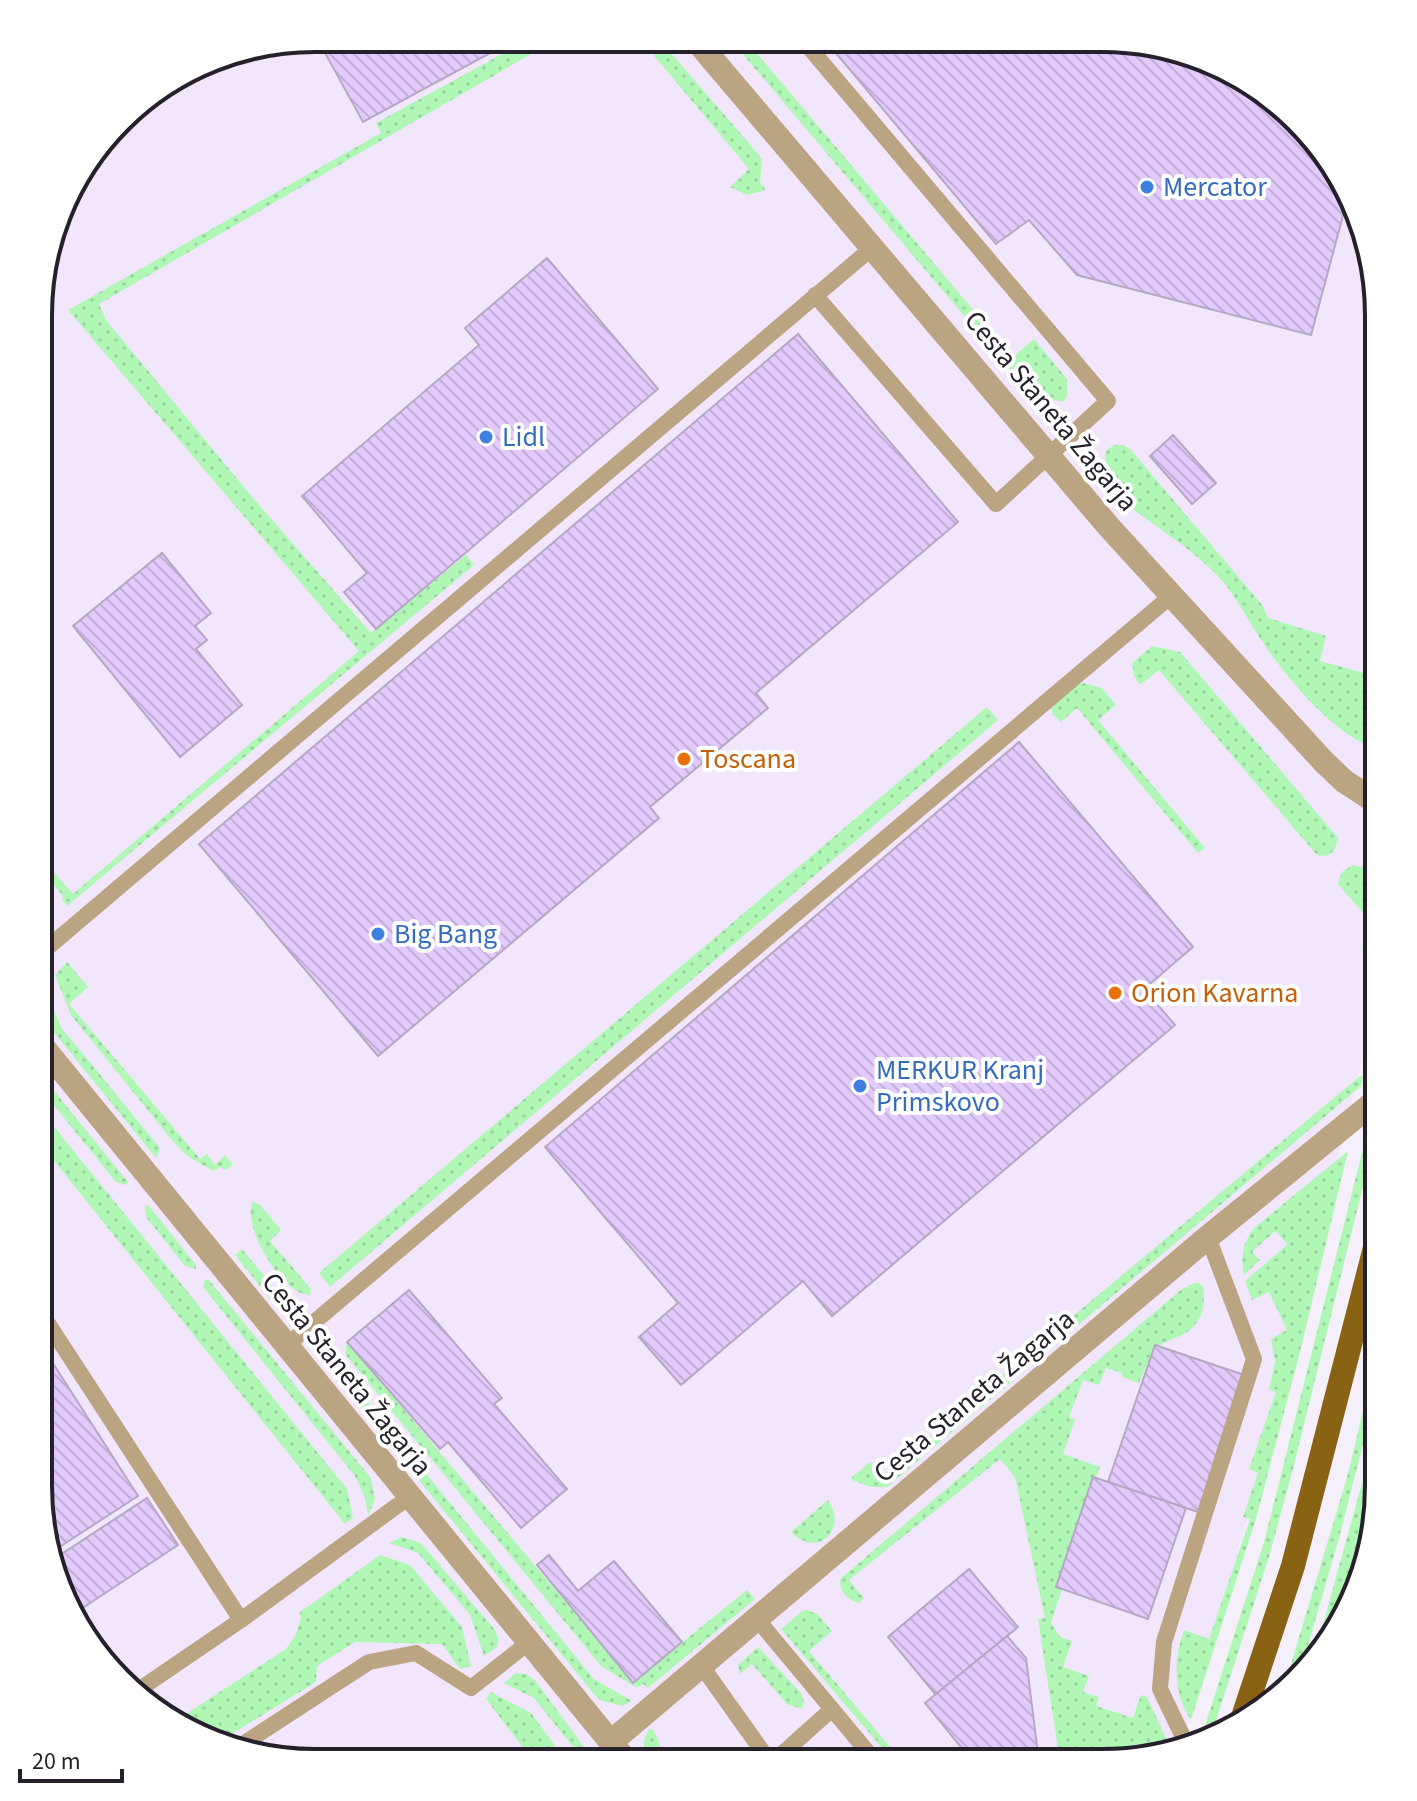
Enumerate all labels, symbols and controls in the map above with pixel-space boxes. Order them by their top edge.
place label: Mercator [1163,167,1267,207]
marker: Mercator [1138,178,1156,196]
street label: Cesta Staneta Žagarja [955,302,1147,520]
place label: Lidl [502,417,545,457]
marker: Lidl [477,428,495,446]
place label: Toscana [700,739,796,779]
marker: Toscana [675,750,693,768]
place label: Big Bang [394,914,497,954]
marker: Big Bang [369,925,387,943]
place label: Orion Kavarna [1131,973,1298,1013]
marker: Orion Kavarna [1106,984,1124,1002]
place label: MERKUR Kranj Primskovo [876,1050,1044,1122]
marker: MERKUR Kranj Primskovo [851,1077,869,1095]
street label: Cesta Staneta Žagarja [252,1264,442,1484]
street label: Cesta Staneta Žagarja [865,1300,1083,1492]
scale bar [20,1733,122,1783]
text: 20 m [32,1744,81,1779]

